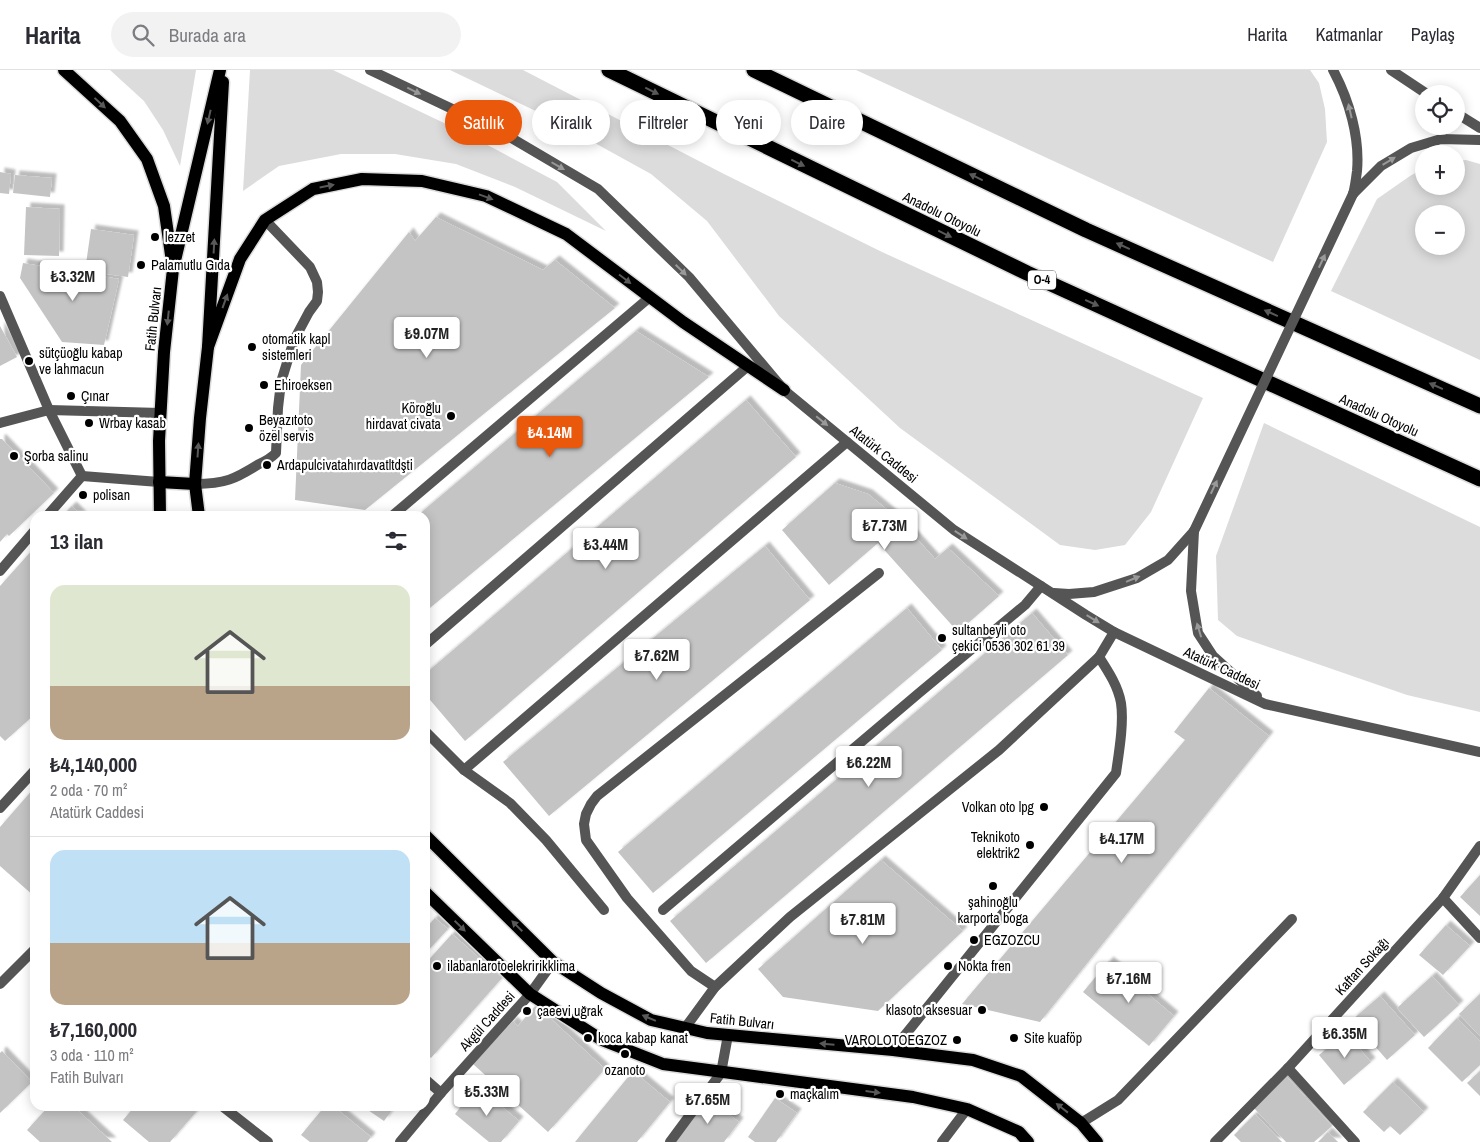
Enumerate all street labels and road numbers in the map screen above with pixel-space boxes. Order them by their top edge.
street label: Anadolu Otoyolu [899,187,984,241]
road number: O-4 [1028,270,1056,290]
street label: Fatih Bulvarı [141,286,165,352]
street label: Anadolu Otoyolu [1336,389,1421,440]
street label: Atatürk Caddesi [846,420,922,487]
street label: Atatürk Caddesi [1180,642,1263,694]
street label: Kaftan Sokağı [1331,933,1393,999]
street label: Akgül Caddesi [455,987,519,1056]
street label: Fatih Bulvarı [709,1009,775,1033]

